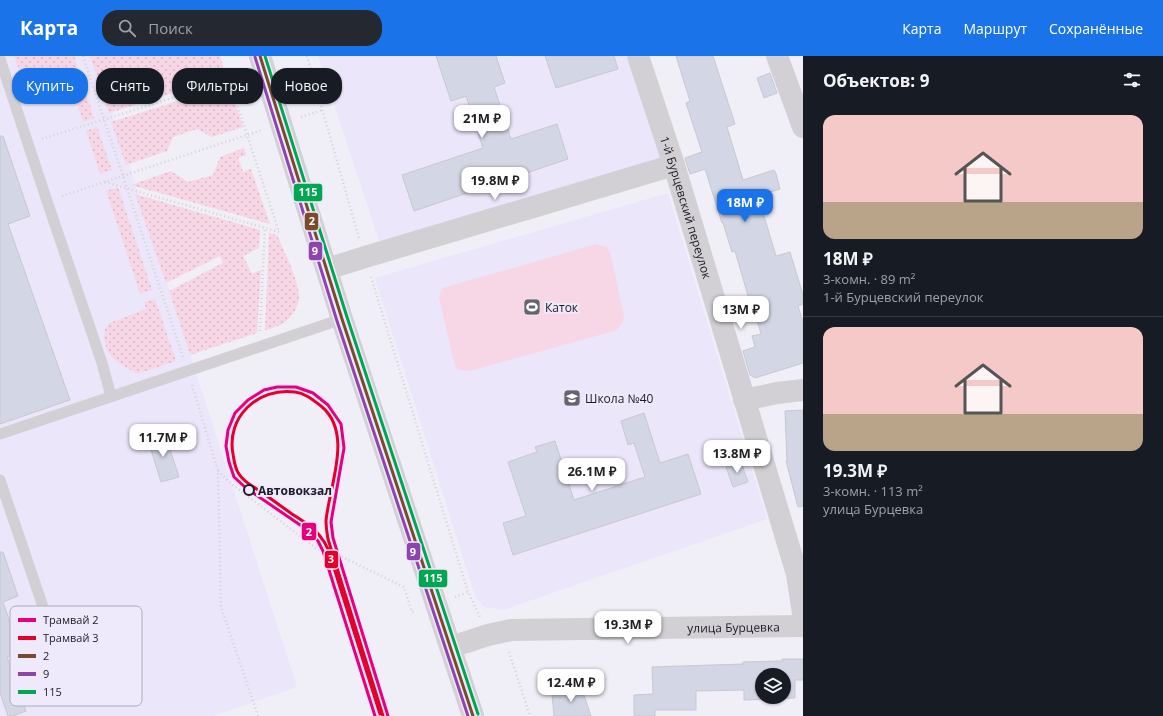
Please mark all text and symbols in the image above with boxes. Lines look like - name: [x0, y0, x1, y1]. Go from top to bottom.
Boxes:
- search box: [102, 10, 382, 46]
- text: Карта: [20, 15, 78, 41]
- icon: search: [116, 17, 138, 39]
- text: Поиск: [148, 18, 193, 38]
- text: Карта: [902, 19, 941, 38]
- text: Маршрут: [963, 19, 1027, 38]
- text: Сохранённые: [1049, 19, 1143, 38]
- chip: Купить: [12, 68, 88, 104]
- chip: Снять: [96, 68, 164, 104]
- chip: Фильтры: [172, 68, 263, 104]
- chip: Новое: [271, 68, 342, 104]
- text: Объектов: 9: [823, 69, 929, 92]
- icon: filters: [1121, 69, 1143, 91]
- pin: 21M ₽: [454, 105, 510, 139]
- text: 21M ₽: [463, 109, 501, 127]
- street label: 1-й Бурцевский переулок: [657, 134, 716, 282]
- icon: home: [947, 141, 1019, 213]
- pin: 19.8M ₽: [458, 167, 532, 201]
- text: 19.8M ₽: [470, 171, 520, 189]
- line badge: 115: [293, 183, 323, 202]
- text: 115: [299, 184, 317, 199]
- pin: 18M ₽: [717, 189, 773, 223]
- text: 18M ₽: [726, 193, 764, 211]
- line badge: 2: [304, 212, 319, 231]
- text: 2: [309, 213, 315, 228]
- line badge: 9: [308, 241, 323, 261]
- text: 9: [312, 243, 318, 258]
- text: 18M ₽: [823, 247, 873, 270]
- text: 3-комн. · 89 m²: [823, 270, 915, 288]
- text: 1-й Бурцевский переулок: [823, 288, 984, 306]
- pin: 13M ₽: [713, 296, 769, 330]
- sports icon: Каток: [522, 297, 542, 317]
- place label: Каток: [545, 299, 579, 316]
- text: 13M ₽: [722, 300, 760, 318]
- icon: home: [947, 353, 1019, 425]
- school or university icon: Школа №40: [562, 388, 582, 408]
- place label: Школа №40: [585, 390, 654, 407]
- pin: 11.7M ₽: [126, 424, 200, 458]
- text: 11.7M ₽: [138, 428, 188, 446]
- pin: 13.8M ₽: [700, 440, 774, 474]
- text: 13.8M ₽: [712, 444, 762, 462]
- pin: 26.1M ₽: [555, 458, 629, 492]
- text: 19.3M ₽: [823, 459, 887, 482]
- text: 26.1M ₽: [567, 462, 617, 480]
- place label: Автовокзал: [258, 482, 332, 499]
- text: 3-комн. · 113 m²: [823, 482, 923, 500]
- marker: Автовокзал: [243, 484, 255, 496]
- text: улица Бурцевка: [823, 500, 923, 518]
- line badge: 2: [301, 522, 317, 541]
- text: 2: [306, 524, 312, 539]
- line badge: 9: [406, 542, 421, 561]
- text: 9: [410, 544, 416, 559]
- line badge: 3: [324, 550, 339, 569]
- text: 3: [328, 551, 334, 566]
- line badge: 115: [418, 569, 448, 588]
- text: 115: [424, 570, 442, 585]
- legend: [10, 606, 142, 706]
- pin: 19.3M ₽: [591, 611, 665, 645]
- text: Трамвай 2: [43, 612, 99, 627]
- text: 19.3M ₽: [603, 615, 653, 633]
- street label: улица Бурцевка: [687, 618, 780, 636]
- text: Трамвай 3: [43, 630, 99, 645]
- text: 2: [43, 648, 49, 663]
- text: 9: [43, 666, 49, 681]
- map controls: [755, 668, 791, 704]
- button: layers: [755, 668, 791, 704]
- pin: 12.4M ₽: [534, 669, 608, 703]
- text: 12.4M ₽: [546, 673, 596, 691]
- text: 115: [43, 684, 62, 699]

